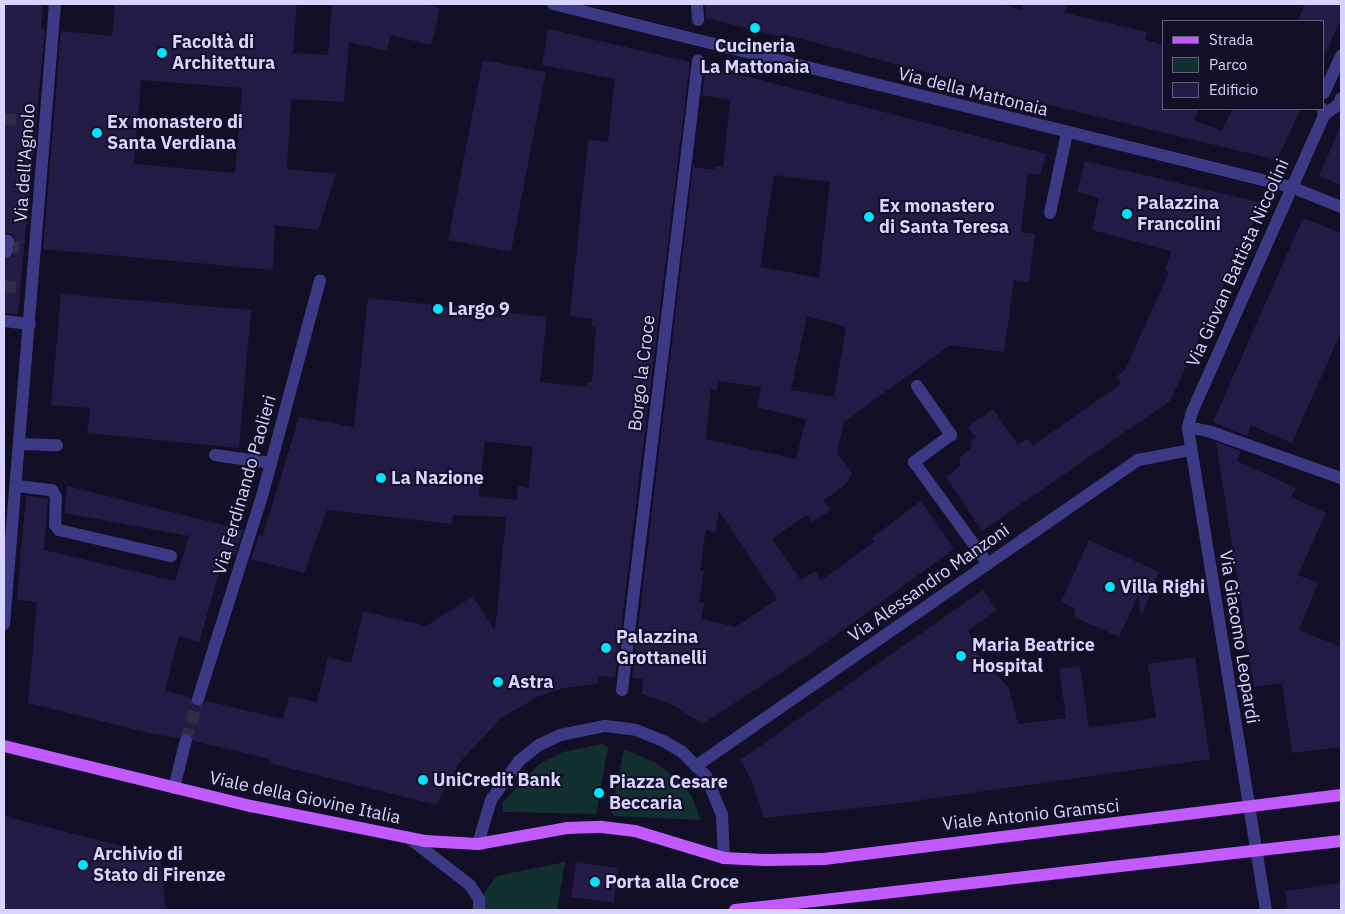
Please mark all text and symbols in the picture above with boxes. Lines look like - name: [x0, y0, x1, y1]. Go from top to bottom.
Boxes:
- legend: [1162, 20, 1325, 110]
- marker: Cucineria La Mattonaia: [749, 22, 761, 34]
- text: Strada: [1209, 30, 1253, 49]
- place label: Facoltà di Architettura: [172, 32, 275, 74]
- place label: Cucineria La Mattonaia: [700, 36, 810, 78]
- marker: Facoltà di Architettura: [156, 47, 168, 59]
- text: Parco: [1209, 55, 1247, 74]
- street label: Via della Mattonaia: [896, 63, 1050, 121]
- text: Edificio: [1209, 80, 1258, 99]
- street label: Via dell'Agnolo: [10, 103, 40, 223]
- place label: Ex monastero di Santa Verdiana: [107, 112, 243, 154]
- marker: Ex monastero di Santa Verdiana: [91, 127, 103, 139]
- street label: Via Giovan Battista Niccolini: [1182, 156, 1294, 370]
- place label: Palazzina Francolini: [1137, 193, 1221, 235]
- place label: Ex monastero di Santa Teresa: [879, 196, 1009, 238]
- marker: Palazzina Francolini: [1121, 208, 1133, 220]
- marker: Ex monastero di Santa Teresa: [863, 211, 875, 223]
- place label: Largo 9: [448, 298, 510, 320]
- marker: Largo 9: [432, 303, 444, 315]
- street label: Borgo la Croce: [624, 314, 660, 432]
- street label: Via Ferdinando Paolieri: [209, 393, 281, 577]
- place label: La Nazione: [391, 467, 484, 489]
- marker: La Nazione: [375, 472, 387, 484]
- street label: Via Alessandro Manzoni: [844, 519, 1014, 647]
- street label: Via Giacomo Leopardi: [1215, 549, 1263, 725]
- place label: Villa Righi: [1120, 576, 1205, 598]
- marker: Villa Righi: [1104, 581, 1116, 593]
- place label: Palazzina Grottanelli: [616, 627, 707, 670]
- place label: Maria Beatrice Hospital: [972, 635, 1095, 678]
- marker: Palazzina Grottanelli: [600, 642, 612, 654]
- marker: Maria Beatrice Hospital: [954, 649, 968, 663]
- place label: Astra: [508, 671, 553, 693]
- marker: Astra: [492, 676, 504, 688]
- street label: Viale della Giovine Italia: [207, 767, 403, 829]
- place label: UniCredit Bank: [433, 769, 561, 791]
- place label: Piazza Cesare Beccaria: [609, 772, 728, 814]
- marker: UniCredit Bank: [417, 774, 429, 786]
- marker: Piazza Cesare Beccaria: [593, 787, 605, 799]
- street label: Viale Antonio Gramsci: [941, 795, 1121, 835]
- place label: Archivio di Stato di Firenze: [93, 844, 226, 886]
- marker: Archivio di Stato di Firenze: [77, 859, 89, 871]
- place label: Porta alla Croce: [605, 871, 739, 893]
- marker: Porta alla Croce: [589, 876, 601, 888]

